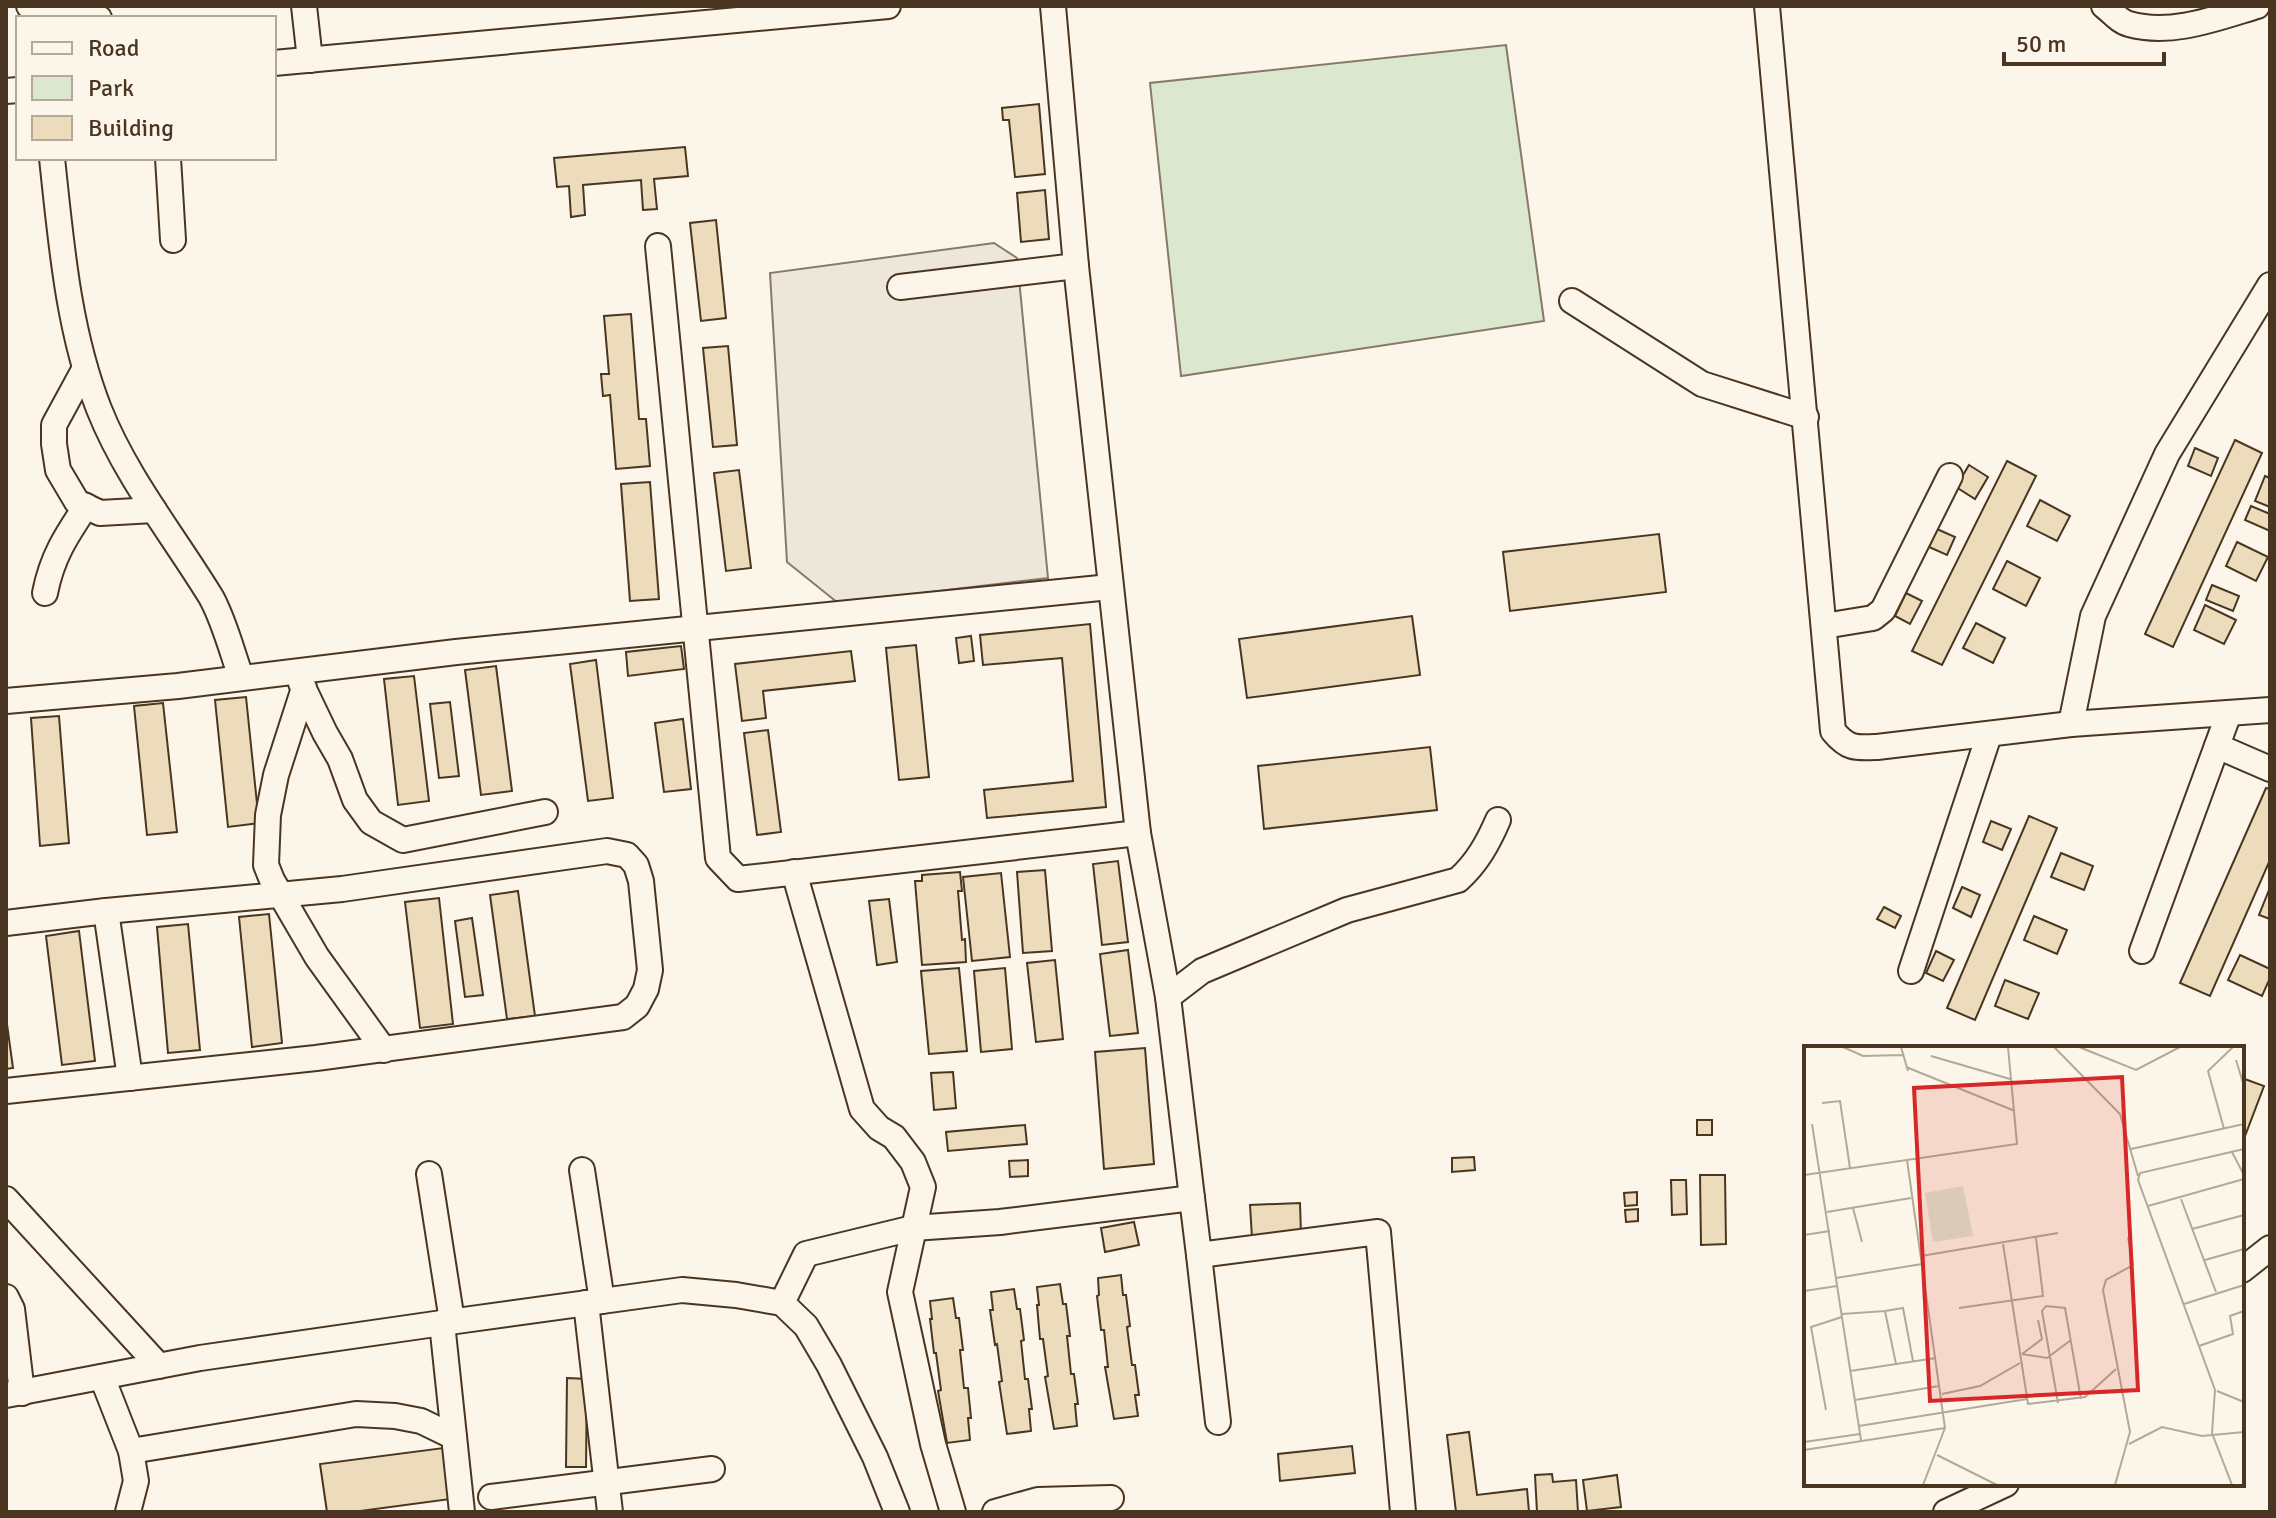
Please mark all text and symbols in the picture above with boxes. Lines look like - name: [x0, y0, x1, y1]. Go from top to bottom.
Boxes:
- legend: [16, 16, 276, 160]
- scale bar: [2004, 16, 2164, 66]
- text: 50 m: [2016, 29, 2066, 59]
- text: Road: [88, 33, 139, 63]
- text: Park: [88, 73, 134, 103]
- text: Building: [88, 113, 174, 143]
- inset map: [1804, 1046, 2244, 1486]

